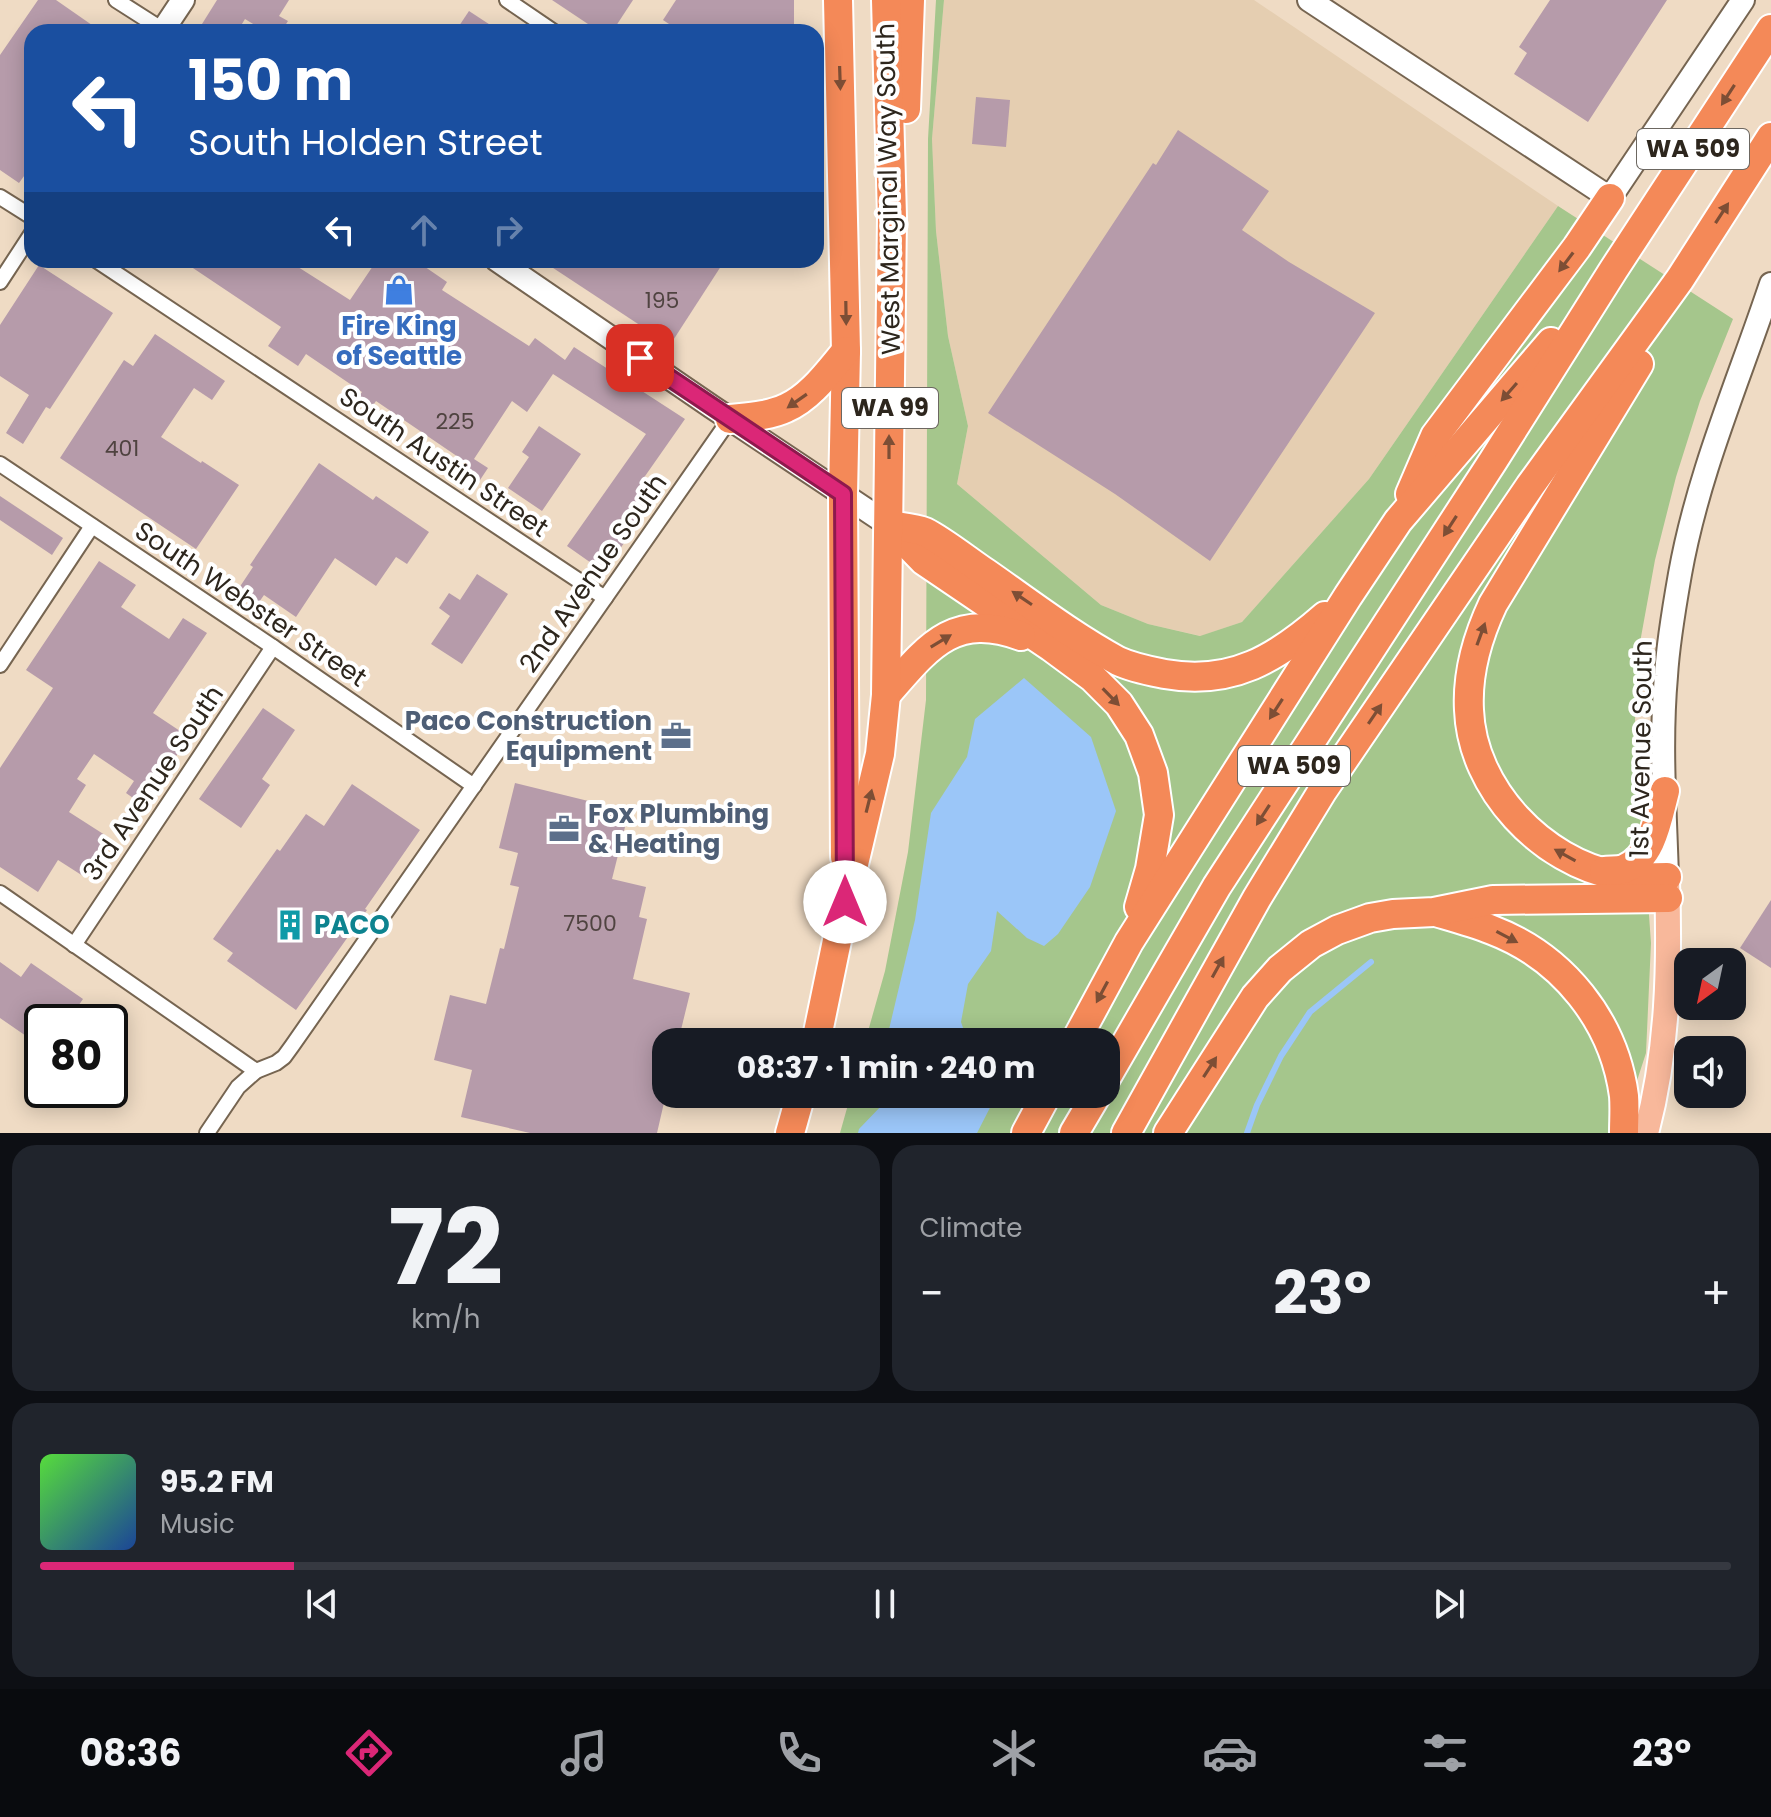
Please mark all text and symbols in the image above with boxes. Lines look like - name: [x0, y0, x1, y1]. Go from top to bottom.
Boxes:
- street label: West Marginal Way South: [867, 23, 909, 355]
- text: 150 m: [188, 41, 353, 120]
- icon: left: [56, 56, 160, 160]
- one-way arrow: [834, 66, 847, 91]
- one-way arrow: [1721, 84, 1736, 105]
- text: South Holden Street: [188, 117, 543, 168]
- road number: WA 509: [1637, 129, 1749, 169]
- one-way arrow: [1715, 202, 1729, 224]
- icon: left: [318, 208, 362, 252]
- icon: ahead: [402, 208, 446, 252]
- icon: right: [486, 208, 530, 252]
- one-way arrow: [1558, 252, 1574, 272]
- shop icon: Fire King of Seattle: [382, 273, 416, 307]
- house number: 195: [645, 285, 679, 316]
- one-way arrow: [840, 301, 852, 326]
- place label: Fire King of Seattle: [336, 308, 462, 374]
- pin: [606, 324, 674, 392]
- icon: arrive: [618, 336, 662, 380]
- street label: South Austin Street: [332, 379, 556, 545]
- one-way arrow: [1501, 381, 1518, 401]
- road number: WA 99: [842, 388, 938, 428]
- one-way arrow: [786, 393, 807, 408]
- house number: 225: [435, 406, 475, 437]
- house number: 401: [105, 433, 139, 464]
- one-way arrow: [883, 434, 895, 459]
- street label: 2nd Avenue South: [511, 466, 675, 680]
- street label: South Webster Street: [128, 513, 374, 695]
- one-way arrow: [1444, 515, 1458, 537]
- one-way arrow: [1012, 591, 1033, 606]
- one-way arrow: [1475, 622, 1487, 646]
- one-way arrow: [931, 633, 952, 648]
- street label: 1st Avenue South: [1621, 640, 1661, 858]
- street label: 3rd Avenue South: [74, 678, 232, 888]
- one-way arrow: [1101, 687, 1120, 706]
- one-way arrow: [1270, 698, 1284, 720]
- place label: Paco Construction Equipment: [405, 703, 652, 769]
- one-way arrow: [1367, 703, 1382, 724]
- office icon: Paco Construction Equipment: [659, 719, 693, 753]
- road number: WA 509: [1238, 746, 1350, 786]
- one-way arrow: [864, 788, 876, 813]
- place label: Fox Plumbing & Heating: [588, 796, 769, 862]
- one-way arrow: [1256, 804, 1271, 825]
- office icon: Fox Plumbing & Heating: [547, 812, 581, 846]
- one-way arrow: [1554, 849, 1577, 862]
- position arrow: [803, 860, 887, 944]
- place label: PACO: [314, 907, 390, 943]
- building icon: PACO: [273, 908, 307, 942]
- house number: 7500: [563, 908, 617, 939]
- one-way arrow: [1496, 931, 1519, 944]
- north arrow: [1674, 948, 1746, 1020]
- map controls: [1674, 948, 1746, 1108]
- one-way arrow: [1211, 956, 1225, 978]
- one-way arrow: [1095, 981, 1109, 1003]
- speed limit sign: 80: [24, 1004, 128, 1108]
- button: sound: [1674, 1036, 1746, 1108]
- text: 08:37 · 1 min · 240 m: [737, 1046, 1035, 1089]
- one-way arrow: [1202, 1057, 1217, 1078]
- text: 72: [388, 1175, 503, 1320]
- text: Climate: [920, 1210, 1022, 1246]
- text: 23°: [1273, 1251, 1372, 1335]
- text: −: [920, 1263, 944, 1324]
- text: +: [1701, 1263, 1731, 1324]
- text: km/h: [411, 1301, 480, 1337]
- text: 95.2 FM: [160, 1460, 274, 1503]
- text: Music: [160, 1506, 235, 1542]
- icon: previous: [300, 1582, 344, 1626]
- icon: pause: [863, 1582, 907, 1626]
- icon: next: [1427, 1582, 1471, 1626]
- icon: directions: [341, 1725, 397, 1781]
- icon: music: [556, 1725, 612, 1781]
- icon: phone: [771, 1725, 827, 1781]
- icon: climate: [986, 1725, 1042, 1781]
- icon: car: [1202, 1725, 1258, 1781]
- icon: filters: [1417, 1725, 1473, 1781]
- text: 08:36: [80, 1728, 181, 1779]
- text: 23°: [1632, 1728, 1691, 1779]

